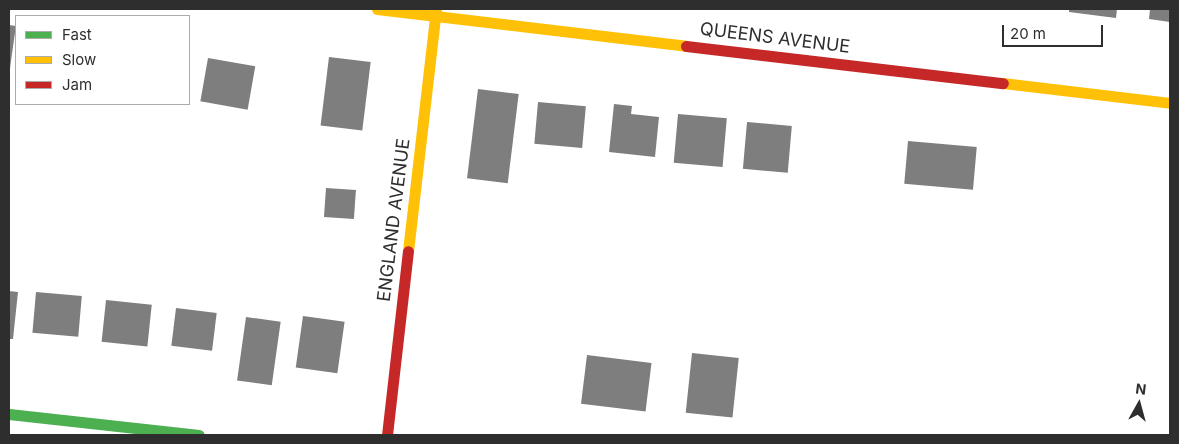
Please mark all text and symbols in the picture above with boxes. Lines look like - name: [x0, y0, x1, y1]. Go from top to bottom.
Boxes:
- legend: [15, 15, 190, 105]
- scale bar: [1004, 15, 1105, 47]
- street label: QUEENS AVENUE: [699, 18, 851, 58]
- text: 20 m: [1010, 24, 1046, 43]
- text: Fast: [62, 25, 92, 44]
- text: Slow: [62, 50, 96, 69]
- text: Jam: [62, 75, 92, 94]
- street label: ENGLAND AVENUE: [373, 137, 415, 303]
- north arrow: [1114, 379, 1164, 429]
- text: N: [1135, 380, 1147, 398]

